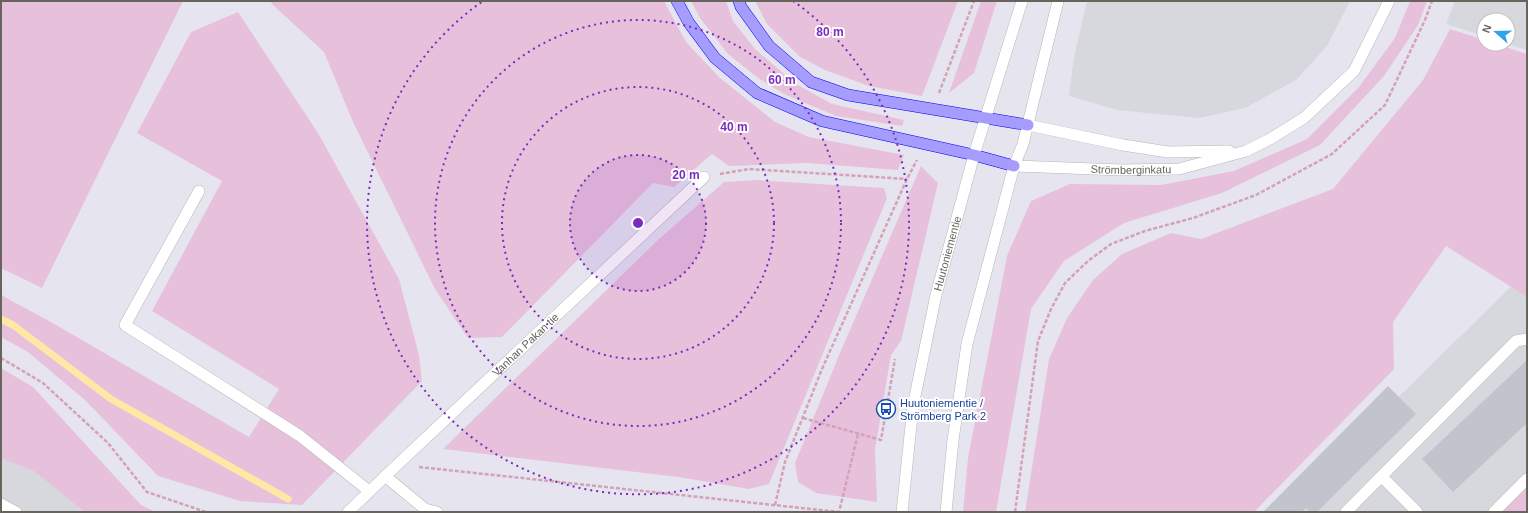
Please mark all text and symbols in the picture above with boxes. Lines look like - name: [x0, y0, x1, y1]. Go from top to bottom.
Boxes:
- north arrow: [1476, 12, 1516, 52]
- text: N: [1480, 23, 1494, 34]
- text: 80 m: [816, 25, 844, 39]
- text: 60 m: [768, 73, 796, 87]
- text: 40 m: [720, 120, 748, 134]
- street label: Strömberginkatu: [1090, 163, 1171, 176]
- text: 20 m: [672, 168, 700, 182]
- street label: Huutoniementie: [931, 215, 963, 292]
- centre of rings: [631, 216, 645, 230]
- street label: Vanhan Pakan tie: [490, 311, 561, 378]
- place label: Huutoniementie / Strömberg Park 2: [900, 397, 986, 422]
- bus stop icon: Huutoniementie / Strömberg Park 2: [875, 398, 897, 420]

